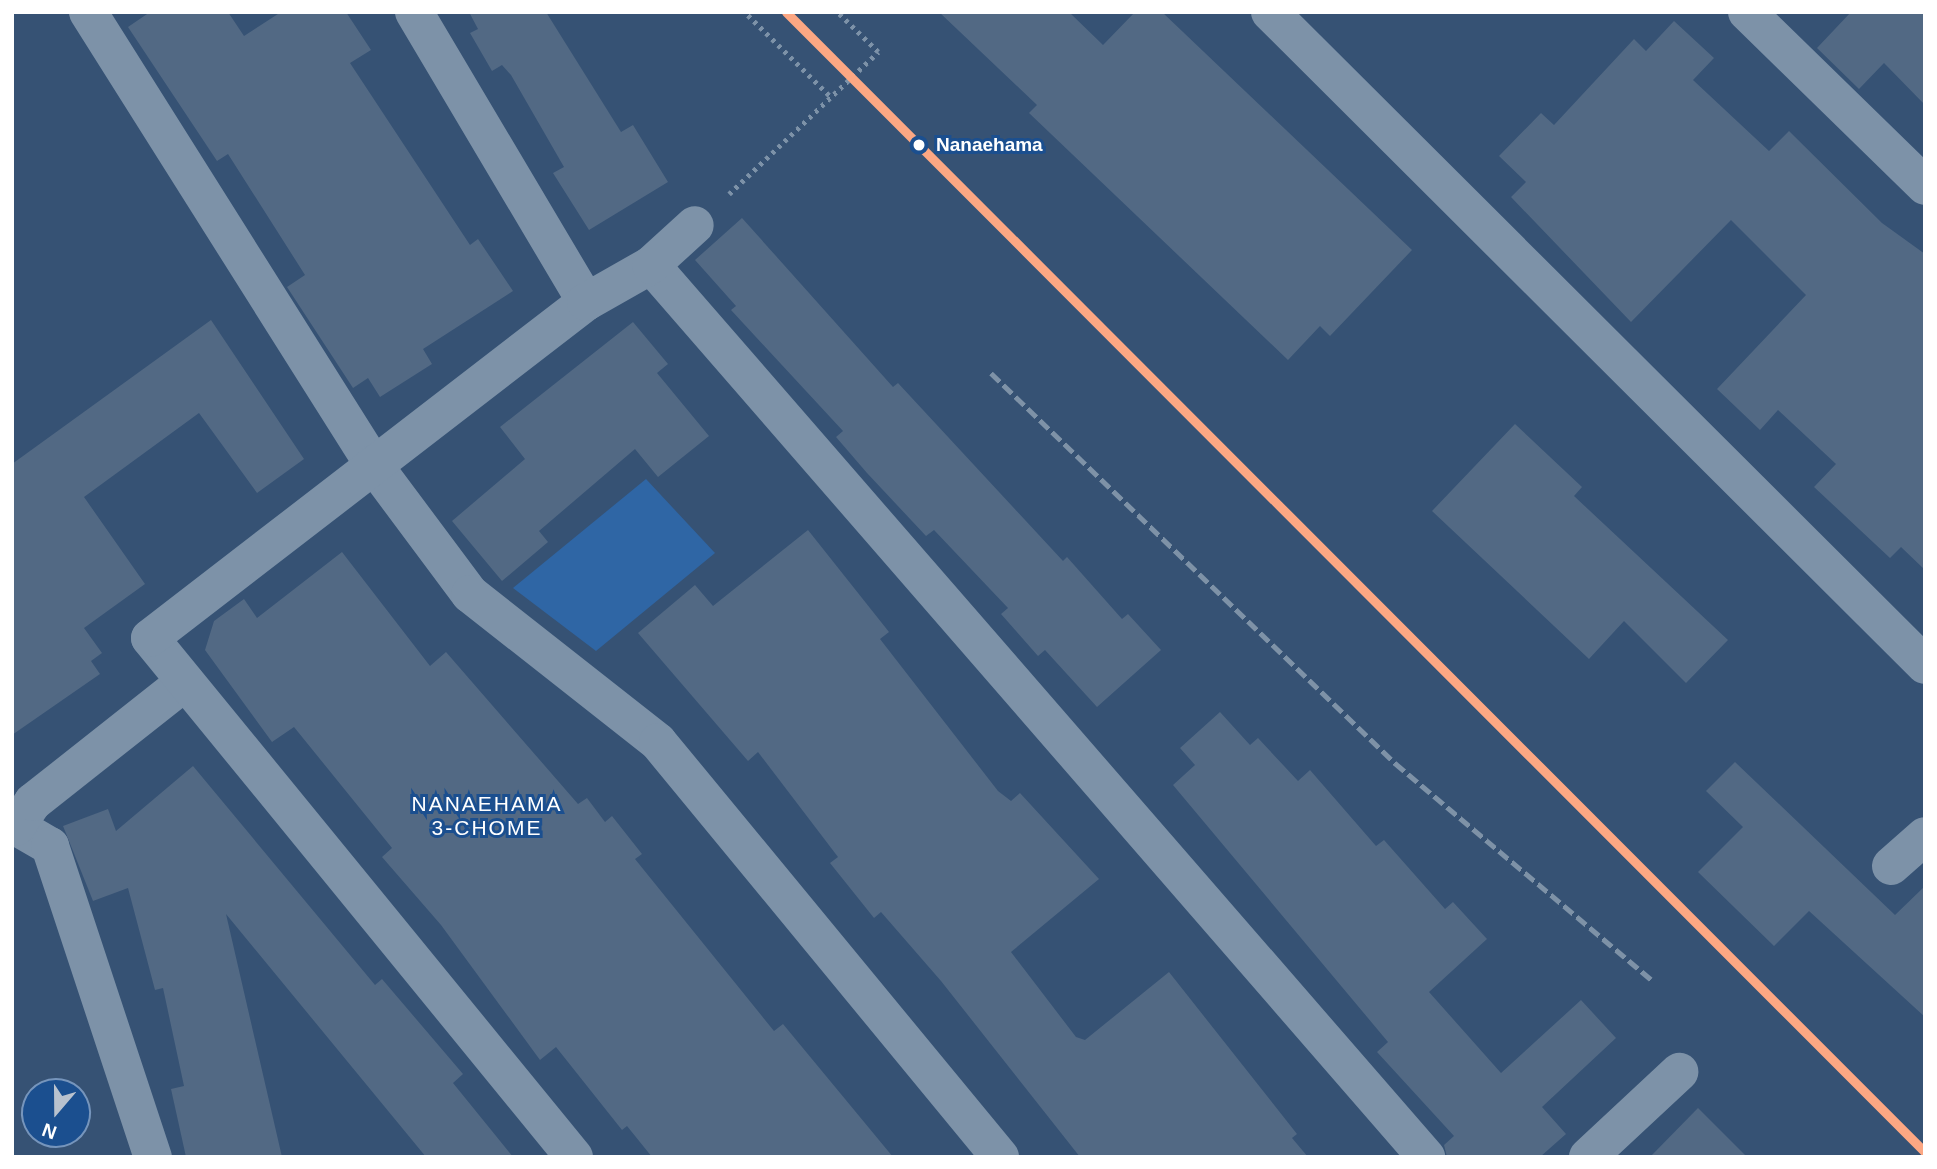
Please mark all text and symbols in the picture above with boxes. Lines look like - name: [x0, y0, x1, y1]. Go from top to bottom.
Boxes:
- marker: Nanaehama: [908, 134, 930, 156]
- place label: Nanaehama: [936, 134, 1043, 156]
- district label: NANAEHAMA 3-CHOME: [413, 791, 561, 841]
- north arrow: [21, 1078, 91, 1148]
- text: N: [39, 1119, 59, 1144]

